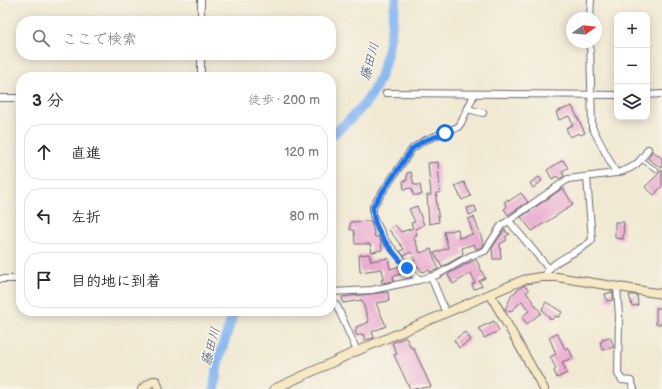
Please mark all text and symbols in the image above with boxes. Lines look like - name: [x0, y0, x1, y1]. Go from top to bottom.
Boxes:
- north arrow: [566, 12, 602, 48]
- map controls: [614, 12, 650, 120]
- button: +: [614, 12, 650, 48]
- search box: [16, 16, 336, 60]
- icon: search: [30, 27, 52, 49]
- text: ここで検索: [62, 30, 137, 49]
- water label: 藤田川: [357, 40, 383, 82]
- button: −: [614, 48, 650, 84]
- button: layers: [614, 84, 650, 120]
- text: 3 分: [32, 91, 64, 111]
- text: 徒歩 · 200 m: [248, 92, 320, 108]
- route start: [436, 124, 454, 142]
- icon: ahead: [33, 141, 55, 163]
- text: 直進: [71, 144, 101, 163]
- text: 120 m: [284, 144, 319, 160]
- icon: left: [33, 205, 55, 227]
- text: 左折: [71, 208, 101, 227]
- text: 80 m: [290, 208, 319, 224]
- route end: [398, 259, 416, 277]
- icon: arrive: [33, 269, 55, 291]
- text: 目的地に到着: [71, 272, 161, 291]
- water label: 藤田川: [198, 325, 224, 367]

